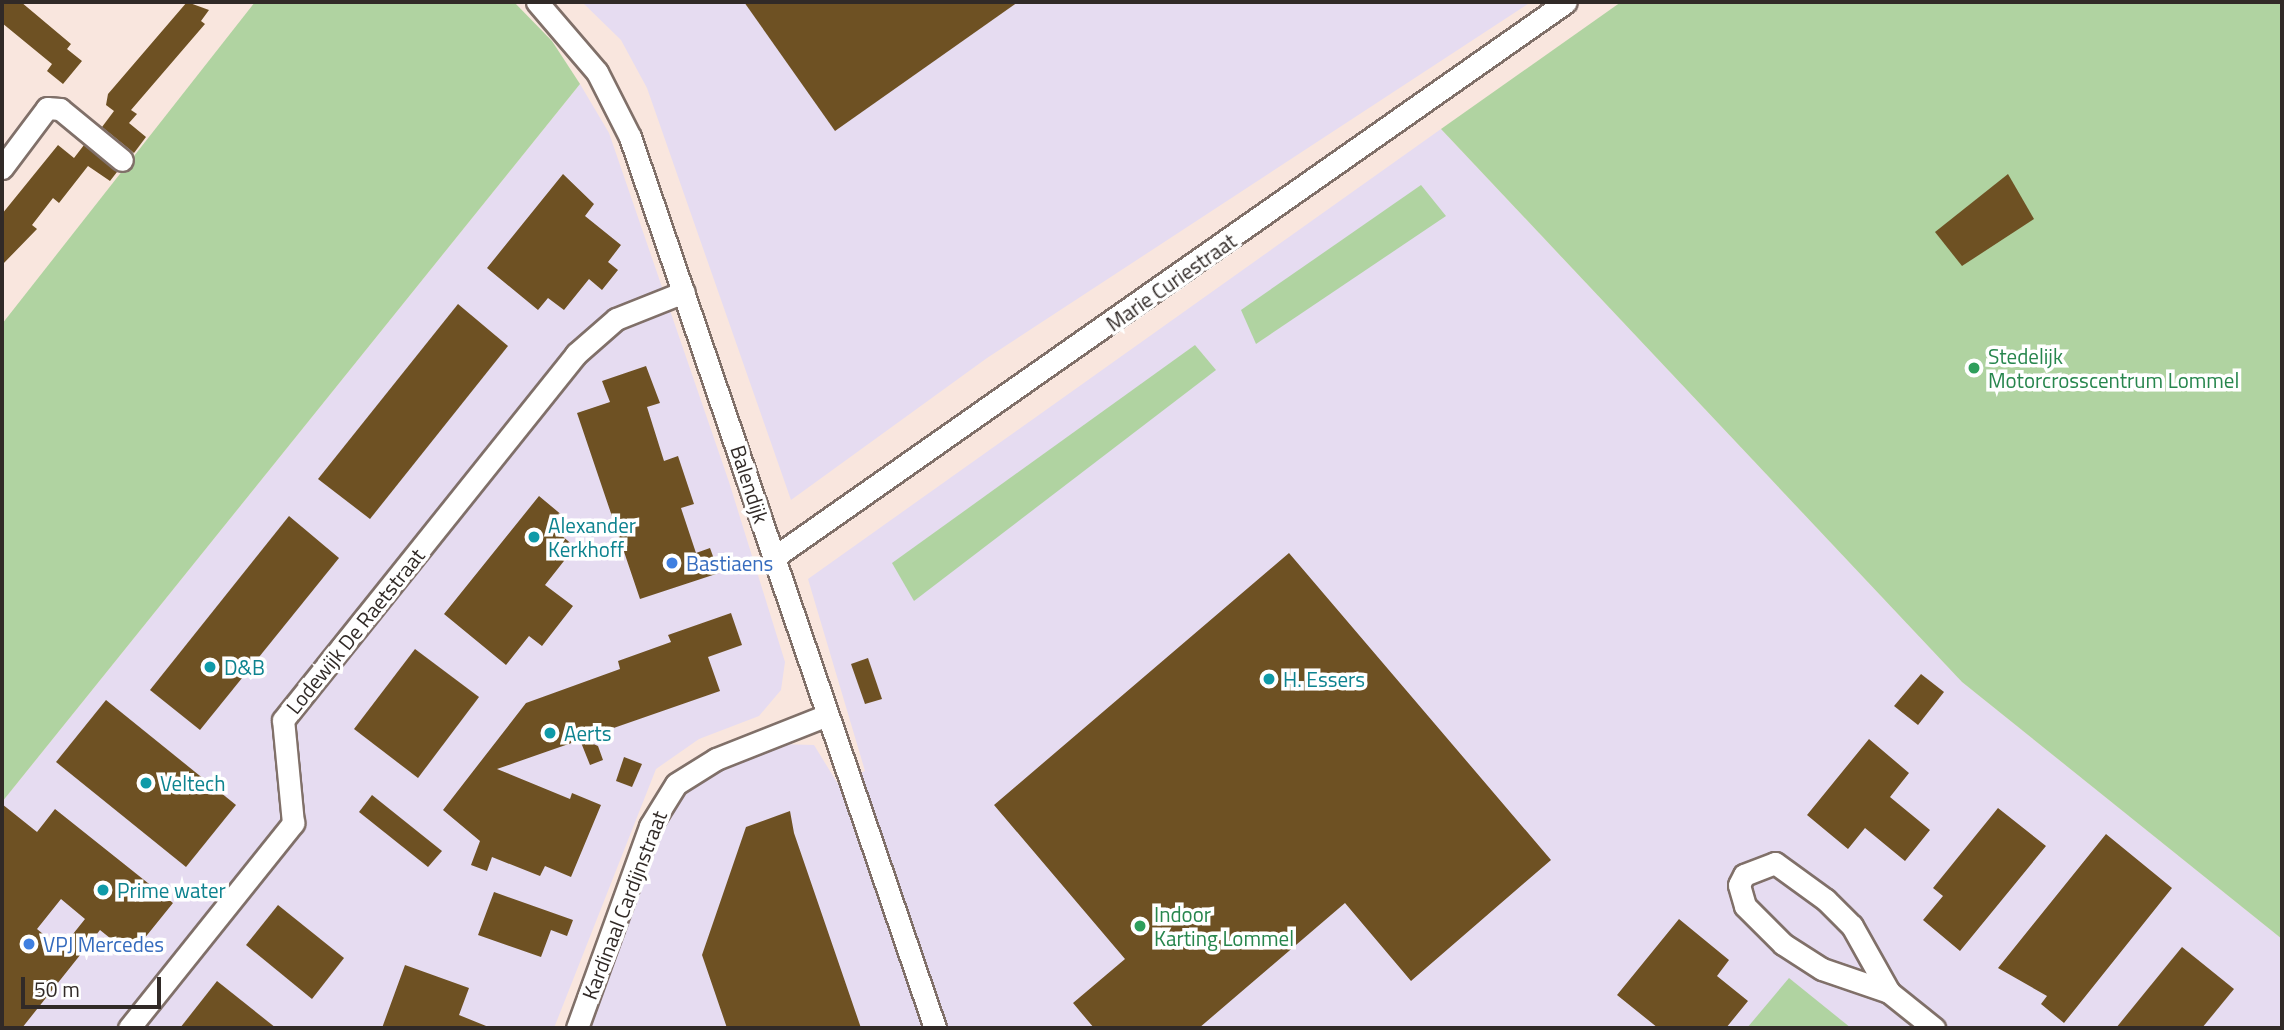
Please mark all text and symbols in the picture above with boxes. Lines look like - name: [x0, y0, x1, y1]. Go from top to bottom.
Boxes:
- street label: Marie Curiestraat: [1101, 228, 1241, 336]
- place label: Stedelijk Motorcrosscentrum Lommel: [1988, 343, 2239, 393]
- marker: Stedelijk Motorcrosscentrum Lommel: [1966, 360, 1982, 376]
- street label: Balendijk: [726, 442, 774, 526]
- place label: Alexander Kerkhoff: [548, 512, 636, 562]
- marker: Alexander Kerkhoff: [526, 529, 542, 545]
- street label: Lodewijk De Raetstraat: [281, 543, 429, 719]
- place label: Bastiaens: [686, 550, 773, 576]
- marker: Bastiaens: [664, 555, 680, 571]
- place label: D&B: [224, 654, 265, 680]
- marker: D&B: [202, 659, 218, 675]
- place label: H. Essers: [1283, 666, 1365, 692]
- marker: H. Essers: [1261, 671, 1277, 687]
- place label: Aerts: [564, 720, 611, 746]
- marker: Aerts: [542, 725, 558, 741]
- place label: Veltech: [160, 770, 225, 796]
- marker: Veltech: [138, 775, 154, 791]
- street label: Kardinaal Cardijnstraat: [576, 807, 672, 1003]
- place label: Prime water: [117, 877, 226, 903]
- marker: Prime water: [95, 882, 111, 898]
- place label: Indoor Karting Lommel: [1154, 901, 1294, 951]
- marker: Indoor Karting Lommel: [1132, 918, 1148, 934]
- place label: VPJ Mercedes: [43, 931, 164, 957]
- marker: VPJ Mercedes: [21, 936, 37, 952]
- scale bar: [24, 964, 164, 1008]
- text: 50 m: [34, 973, 80, 1005]

